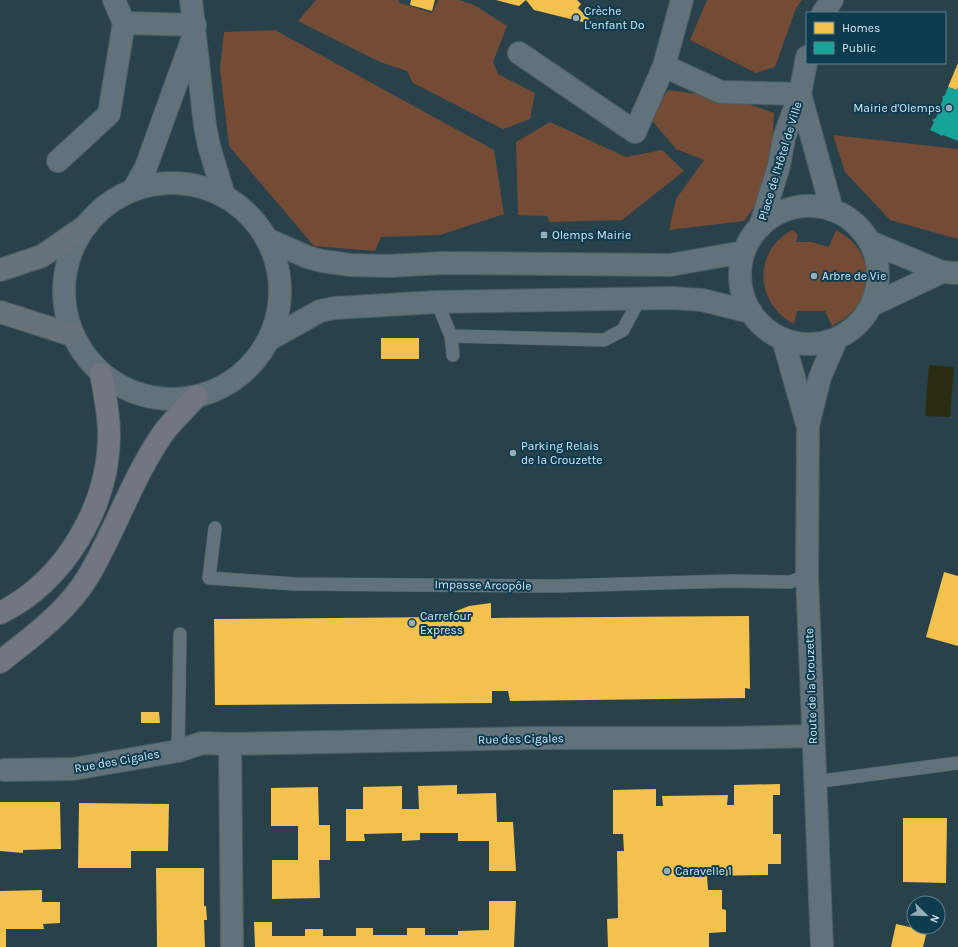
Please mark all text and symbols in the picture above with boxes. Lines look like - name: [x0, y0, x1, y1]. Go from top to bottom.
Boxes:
- place label: Crèche L'enfant Do: [584, 4, 644, 32]
- legend: [806, 12, 946, 64]
- marker: Crèche L'enfant Do: [571, 13, 581, 23]
- text: Homes: [842, 21, 880, 35]
- text: Public: [842, 41, 876, 55]
- street label: Place de l'Hôtel de Ville: [755, 100, 805, 222]
- place label: Mairie d'Olemps: [853, 101, 941, 115]
- marker: Mairie d'Olemps: [944, 103, 954, 113]
- place label: Olemps Mairie: [552, 228, 631, 242]
- marker: Olemps Mairie: [539, 230, 549, 240]
- place label: Arbre de Vie: [822, 269, 886, 283]
- marker: Arbre de Vie: [809, 271, 819, 281]
- place label: Parking Relais de la Crouzette: [521, 439, 603, 467]
- marker: Parking Relais de la Crouzette: [508, 448, 518, 458]
- street label: Impasse Arcopôle: [434, 577, 532, 593]
- place label: Carrefour Express: [420, 609, 472, 637]
- marker: Carrefour Express: [407, 618, 417, 628]
- street label: Route de la Crouzette: [802, 628, 820, 744]
- street label: Rue des Cigales: [478, 731, 564, 747]
- street label: Rue des Cigales: [73, 747, 161, 775]
- place label: Caravelle 1: [675, 864, 732, 878]
- marker: Caravelle 1: [662, 866, 672, 876]
- north arrow: [906, 895, 946, 935]
- text: N: [927, 913, 942, 925]

